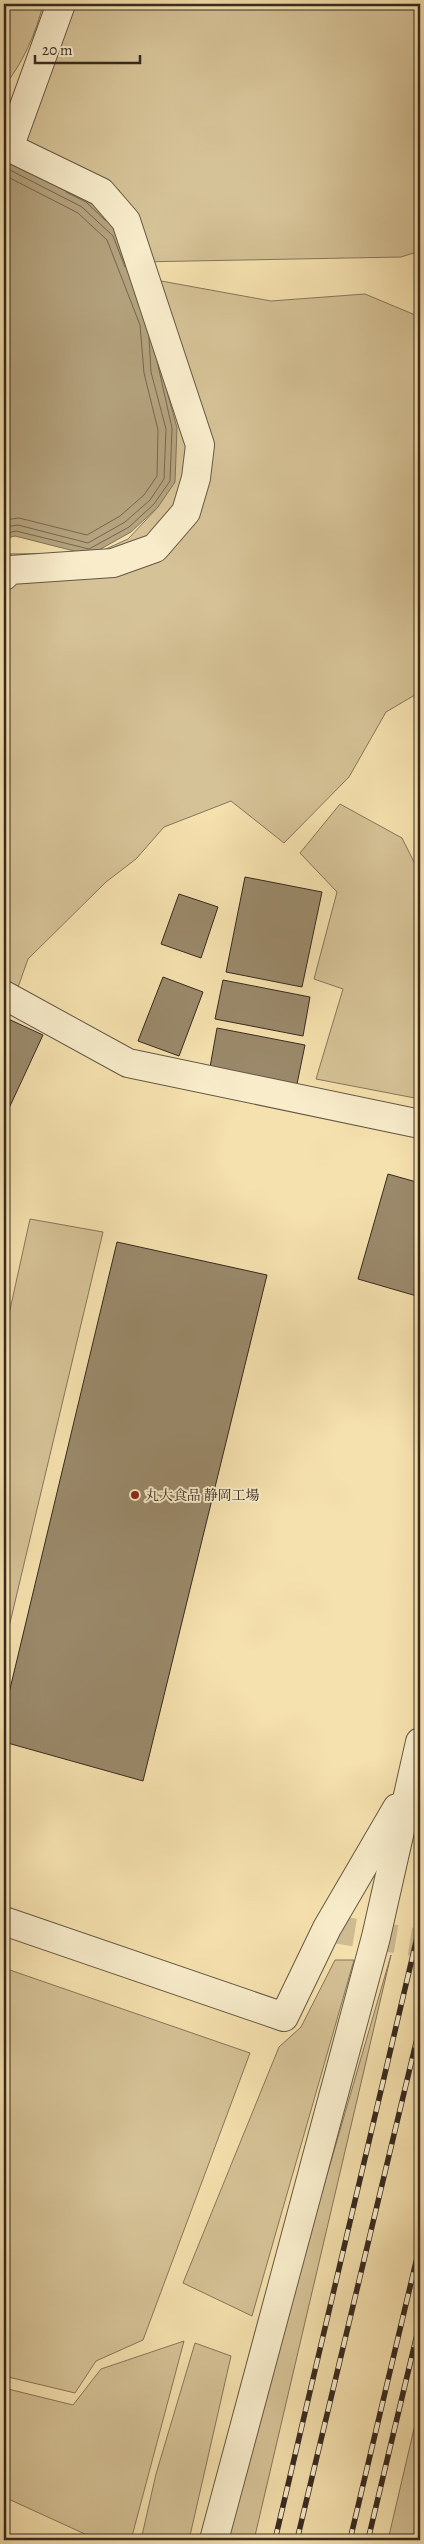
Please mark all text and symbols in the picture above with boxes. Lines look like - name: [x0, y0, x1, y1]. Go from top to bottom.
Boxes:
- scale bar: [35, 32, 140, 64]
- text: 20 m: [42, 40, 73, 60]
- place label: 丸大食品 静岡工場: [145, 1486, 260, 1505]
- marker: 丸大食品 静岡工場: [129, 1489, 141, 1501]

